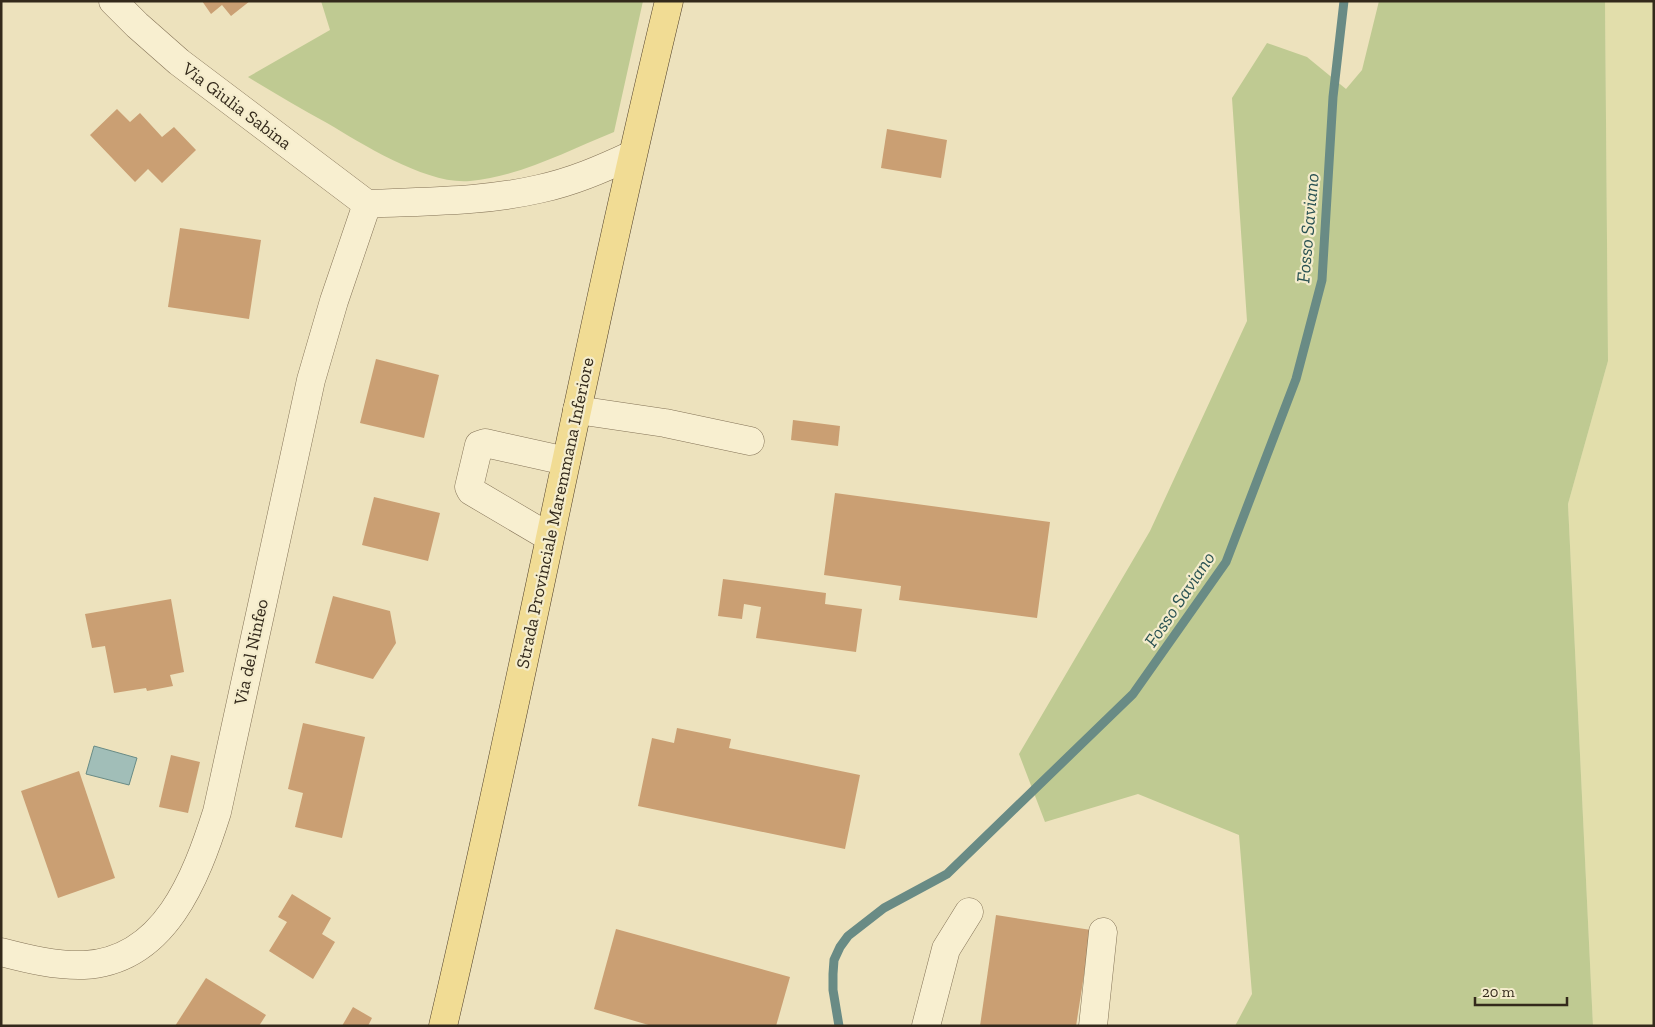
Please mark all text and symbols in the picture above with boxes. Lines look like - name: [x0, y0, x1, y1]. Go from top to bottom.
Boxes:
- street label: Via Giulia Sabina: [177, 57, 296, 154]
- water label: Fosso Saviano: [1291, 172, 1324, 284]
- street label: Strada Provinciale Maremmana Inferiore: [511, 356, 599, 670]
- water label: Fosso Saviano: [1139, 547, 1220, 651]
- street label: Via del Ninfeo: [229, 597, 273, 708]
- scale bar: [1475, 974, 1568, 1006]
- text: 20 m: [1482, 983, 1515, 1001]

